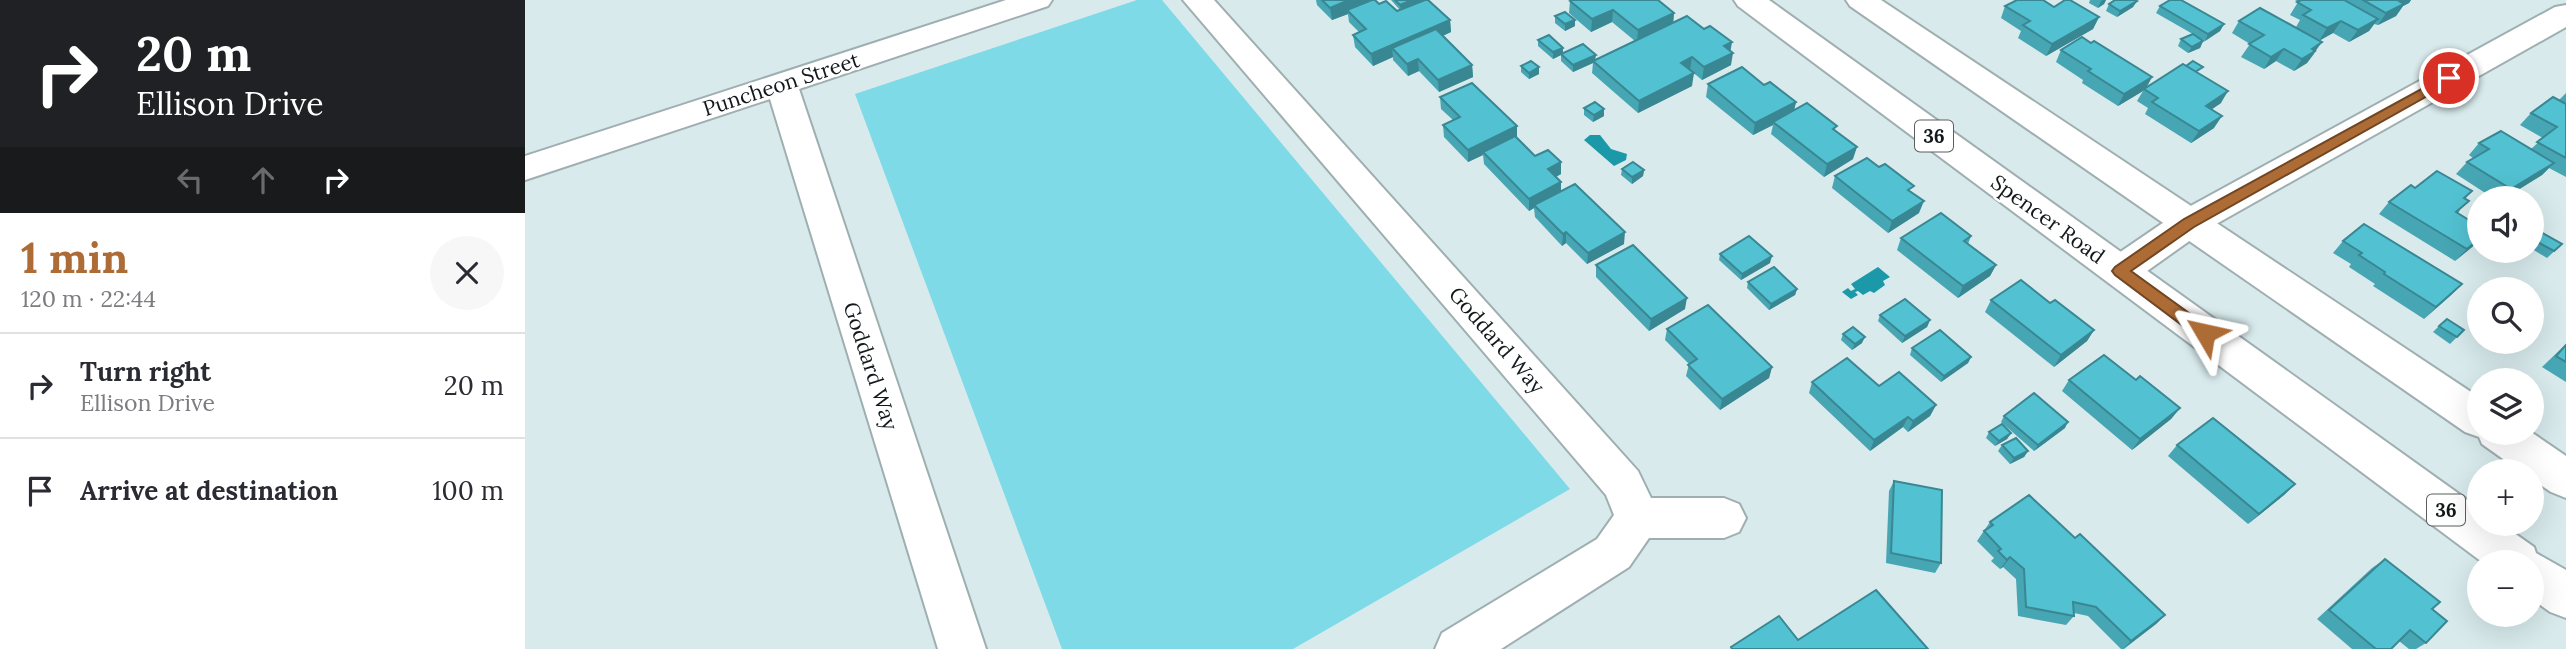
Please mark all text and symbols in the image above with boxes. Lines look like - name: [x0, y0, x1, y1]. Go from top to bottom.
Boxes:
- text: 20 m: [136, 22, 251, 84]
- icon: right: [21, 28, 112, 119]
- street label: Puncheon Street: [699, 46, 864, 122]
- pin: [2419, 48, 2479, 108]
- icon: arrive: [2430, 59, 2468, 97]
- text: Ellison Drive: [136, 83, 324, 124]
- road number: 36: [1915, 120, 1953, 152]
- icon: left: [171, 161, 209, 199]
- icon: ahead: [244, 161, 282, 199]
- icon: right: [317, 161, 355, 199]
- street label: Spencer Road: [1986, 169, 2110, 269]
- map controls: [2467, 186, 2544, 627]
- button: sound: [2467, 186, 2544, 263]
- text: 1 min: [21, 231, 128, 285]
- button: close: [430, 236, 504, 310]
- button: search: [2467, 277, 2544, 354]
- street label: Goddard Way: [1443, 281, 1551, 399]
- text: 120 m · 22:44: [21, 284, 156, 313]
- position arrow: [2168, 296, 2242, 370]
- street label: Goddard Way: [838, 299, 904, 433]
- text: Turn right: [80, 355, 211, 388]
- icon: right: [21, 367, 59, 405]
- button: layers: [2467, 368, 2544, 445]
- text: 20 m: [444, 369, 504, 402]
- text: Ellison Drive: [80, 388, 215, 417]
- button: +: [2467, 459, 2544, 536]
- icon: arrive: [21, 472, 59, 510]
- text: Arrive at destination: [80, 474, 338, 507]
- text: 100 m: [432, 474, 504, 507]
- road number: 36: [2427, 495, 2465, 526]
- button: −: [2467, 550, 2544, 627]

